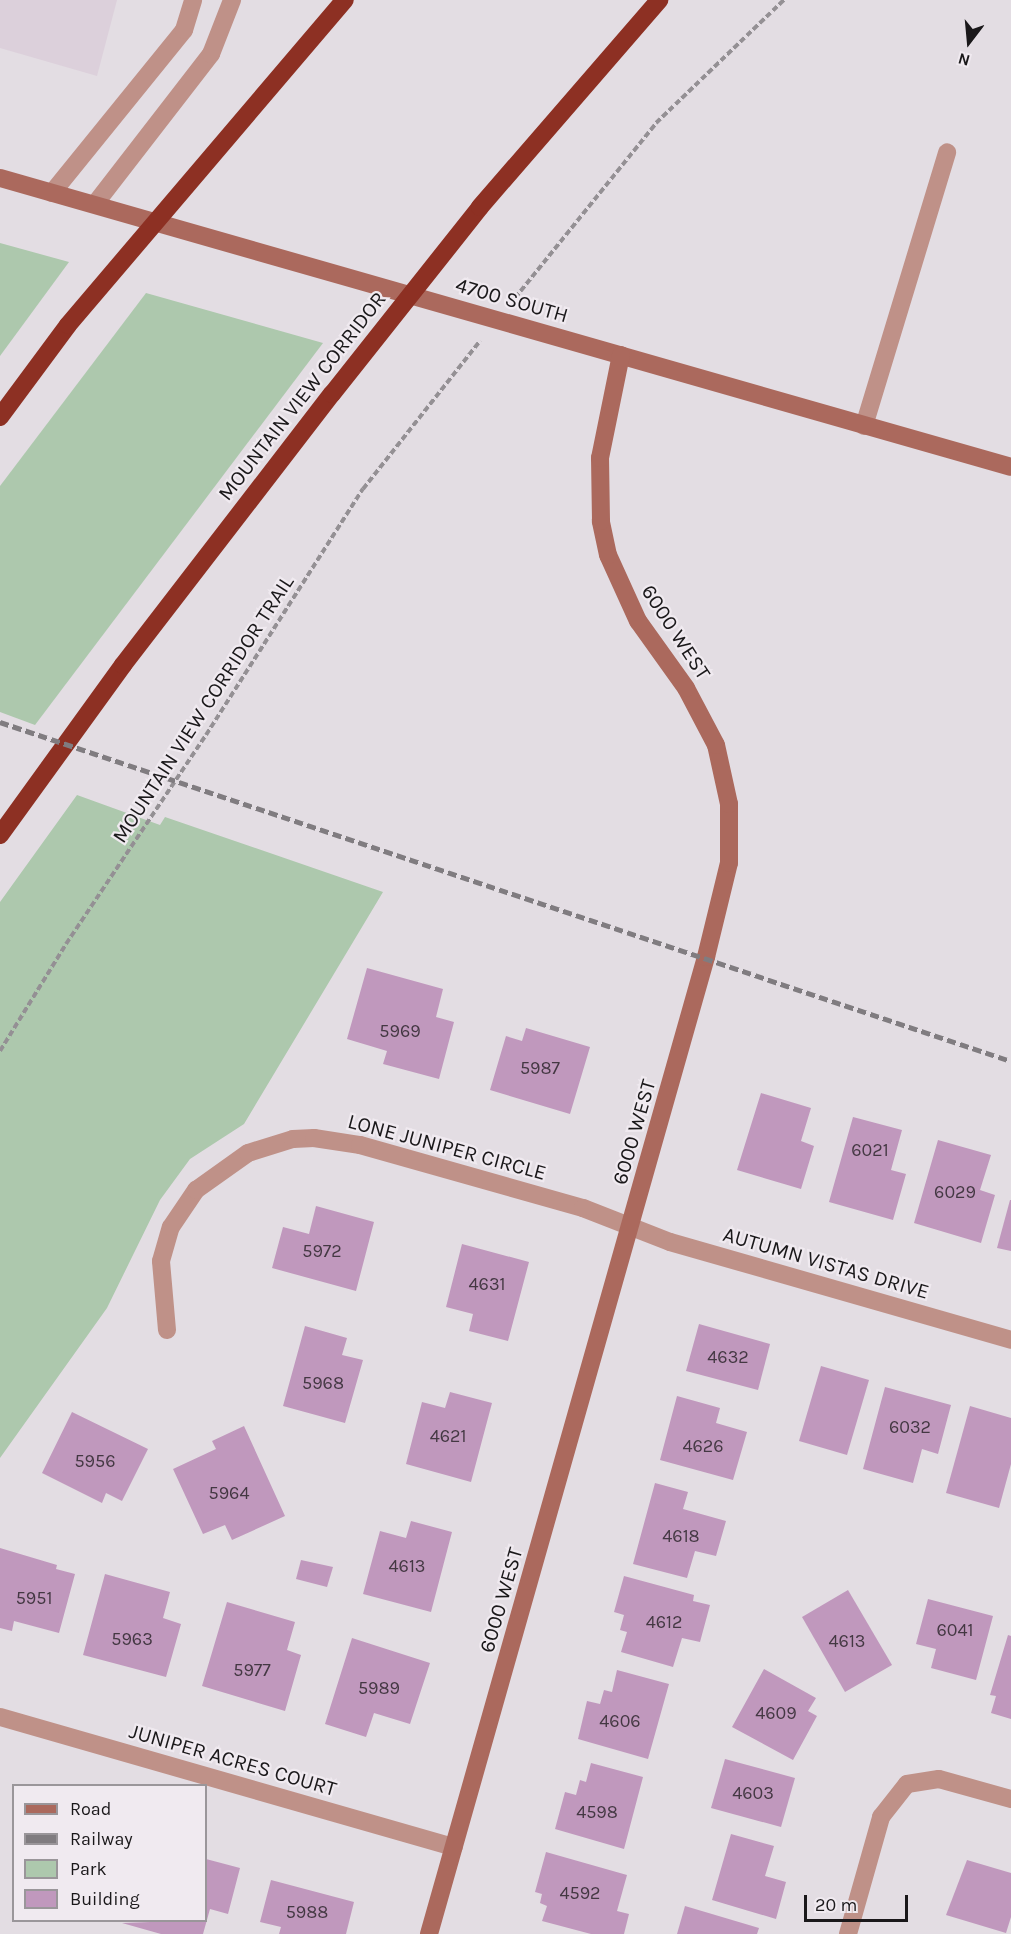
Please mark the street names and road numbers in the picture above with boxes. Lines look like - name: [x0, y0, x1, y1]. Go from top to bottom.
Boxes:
- street label: 4700 SOUTH: [453, 272, 571, 328]
- street label: MOUNTAIN VIEW CORRIDOR: [213, 287, 391, 505]
- street label: MOUNTAIN VIEW CORRIDOR TRAIL: [107, 570, 299, 848]
- street label: 6000 WEST: [636, 580, 716, 684]
- street label: 6000 WEST: [607, 1077, 661, 1187]
- street label: LONE JUNIPER CIRCLE: [345, 1108, 549, 1186]
- street label: AUTUMN VISTAS DRIVE: [720, 1222, 932, 1304]
- street label: 6000 WEST: [474, 1545, 528, 1655]
- street label: JUNIPER ACRES COURT: [126, 1718, 340, 1802]

